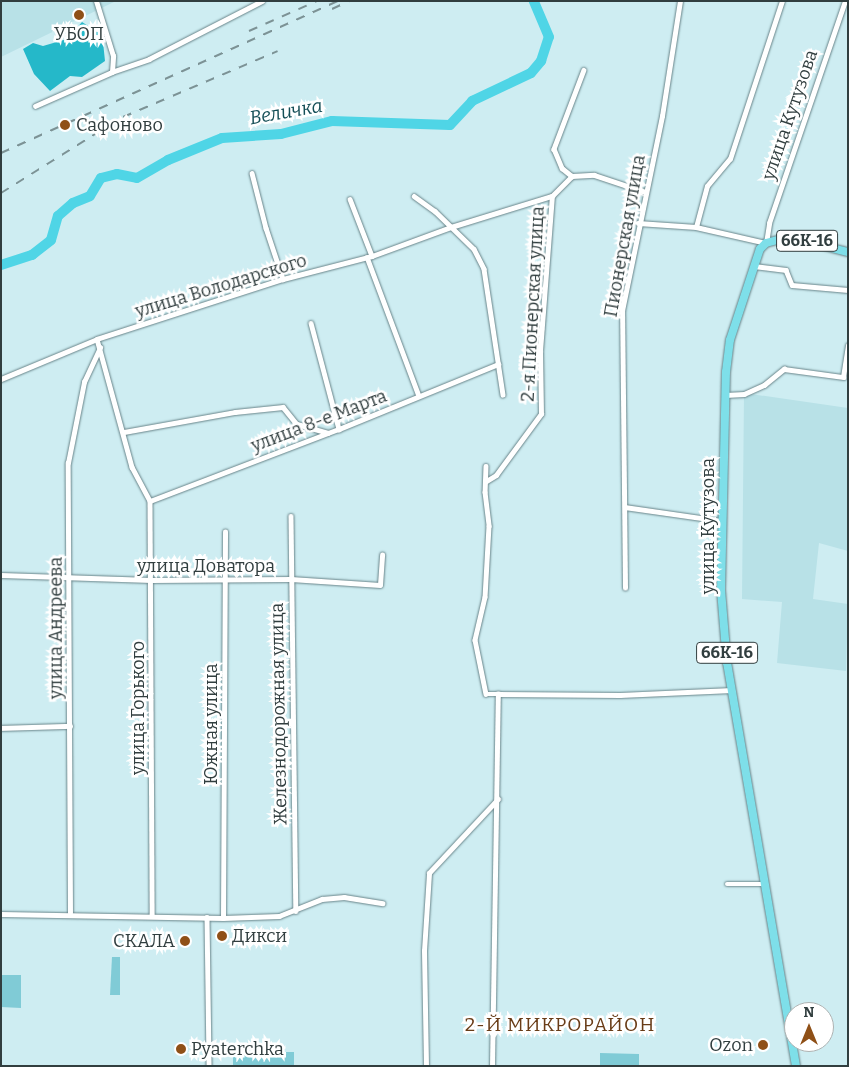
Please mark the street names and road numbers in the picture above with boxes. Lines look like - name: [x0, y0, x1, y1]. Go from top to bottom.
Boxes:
- street label: улица Кутузова: [758, 47, 822, 183]
- street label: Пионерская улица: [600, 153, 650, 319]
- street label: 2-я Пионерская улица: [517, 206, 549, 402]
- road number: 66К-16: [776, 228, 838, 255]
- street label: улица Володарского: [133, 250, 309, 322]
- street label: улица 8-е Марта: [248, 385, 390, 457]
- street label: улица Кутузова: [697, 458, 719, 594]
- street label: улица Доватора: [137, 555, 275, 577]
- street label: улица Андреева: [45, 557, 67, 699]
- street label: Железнодорожная улица: [266, 602, 292, 826]
- road number: 66К-16: [696, 640, 758, 666]
- street label: улица Горького: [127, 641, 149, 775]
- street label: Южная улица: [200, 663, 222, 785]

